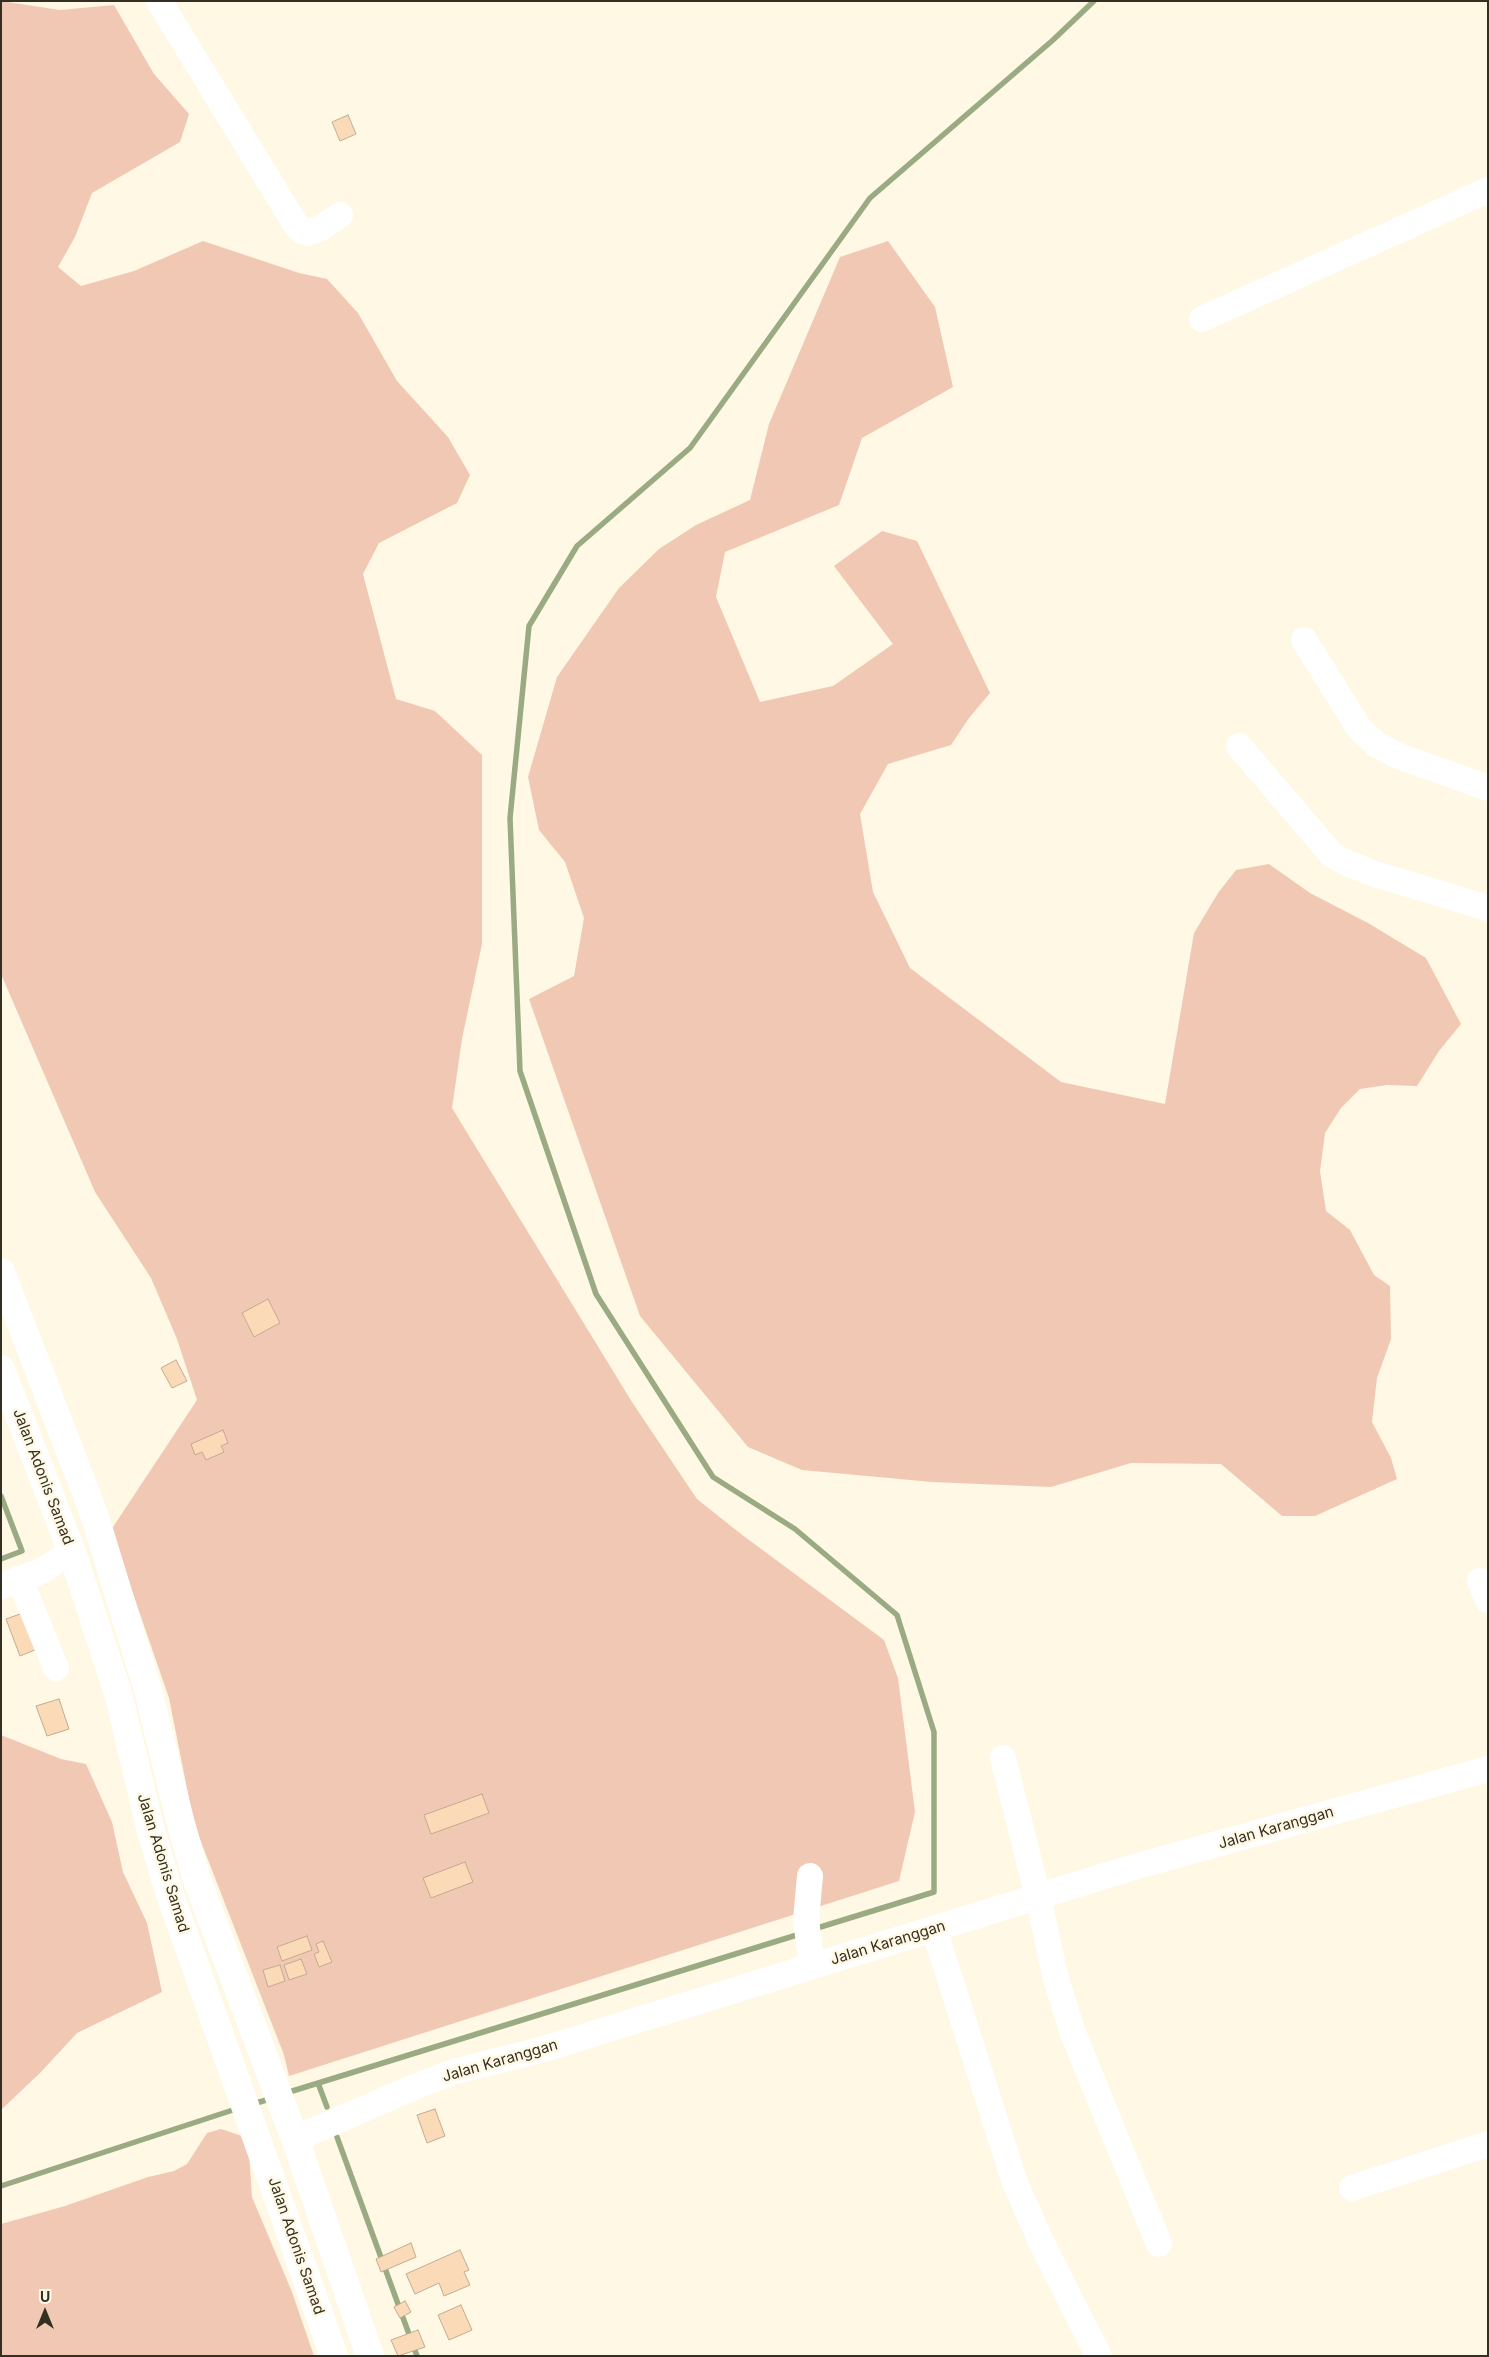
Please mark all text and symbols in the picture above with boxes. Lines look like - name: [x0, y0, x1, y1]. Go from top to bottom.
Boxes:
- street label: Jalan Adonis Samad: [9, 1407, 77, 1547]
- street label: Jalan Adonis Samad: [133, 1791, 193, 1935]
- street label: Jalan Karanggan: [1216, 1803, 1336, 1853]
- street label: Jalan Karanggan: [828, 1917, 948, 1969]
- street label: Jalan Karanggan: [440, 2036, 560, 2086]
- street label: Jalan Adonis Samad: [264, 2175, 328, 2317]
- north arrow: [20, 2287, 70, 2337]
- text: U: [40, 2288, 50, 2305]

